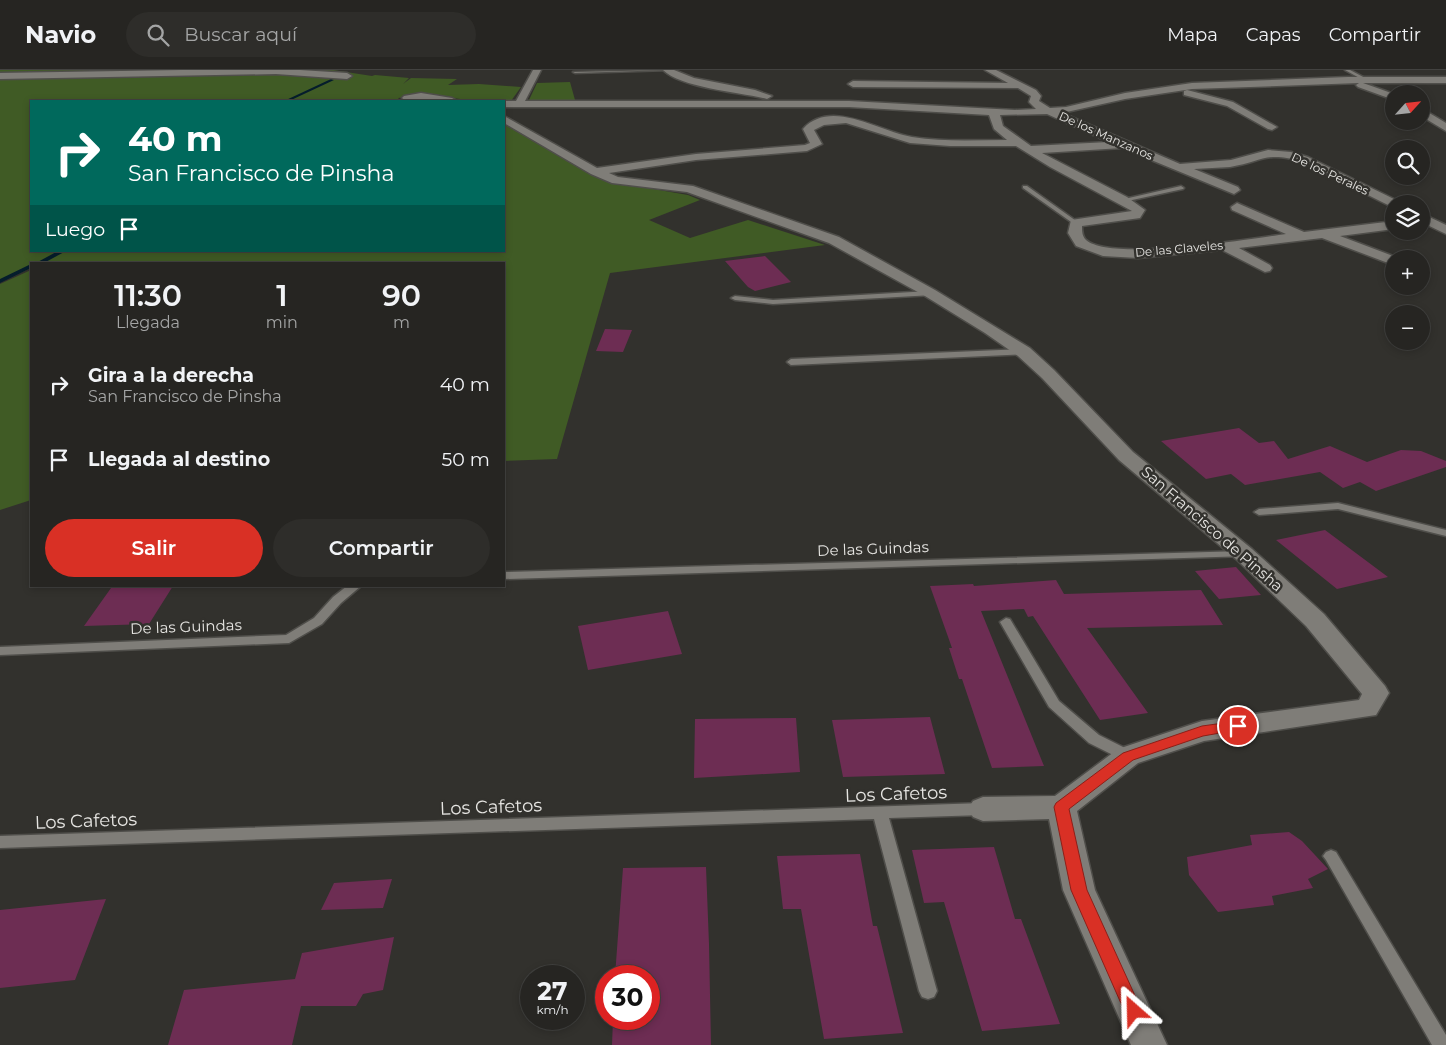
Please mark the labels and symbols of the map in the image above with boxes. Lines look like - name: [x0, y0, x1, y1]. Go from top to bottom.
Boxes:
- north arrow: [1385, 85, 1430, 130]
- street label: De los Manzanos: [1057, 108, 1156, 163]
- street label: De los Perales: [1289, 149, 1371, 198]
- street label: De las Claveles: [1134, 237, 1224, 260]
- street label: San Francisco de Pinsha: [1138, 462, 1287, 595]
- street label: De las Guindas: [817, 537, 929, 560]
- street label: De las Guindas: [130, 615, 242, 638]
- pin: [1217, 705, 1259, 747]
- street label: Los Cafetos: [844, 781, 948, 807]
- street label: Los Cafetos: [439, 794, 543, 820]
- street label: Los Cafetos: [34, 808, 138, 834]
- speed limit sign: 30: [595, 965, 660, 1030]
- position arrow: [1107, 984, 1159, 1036]

